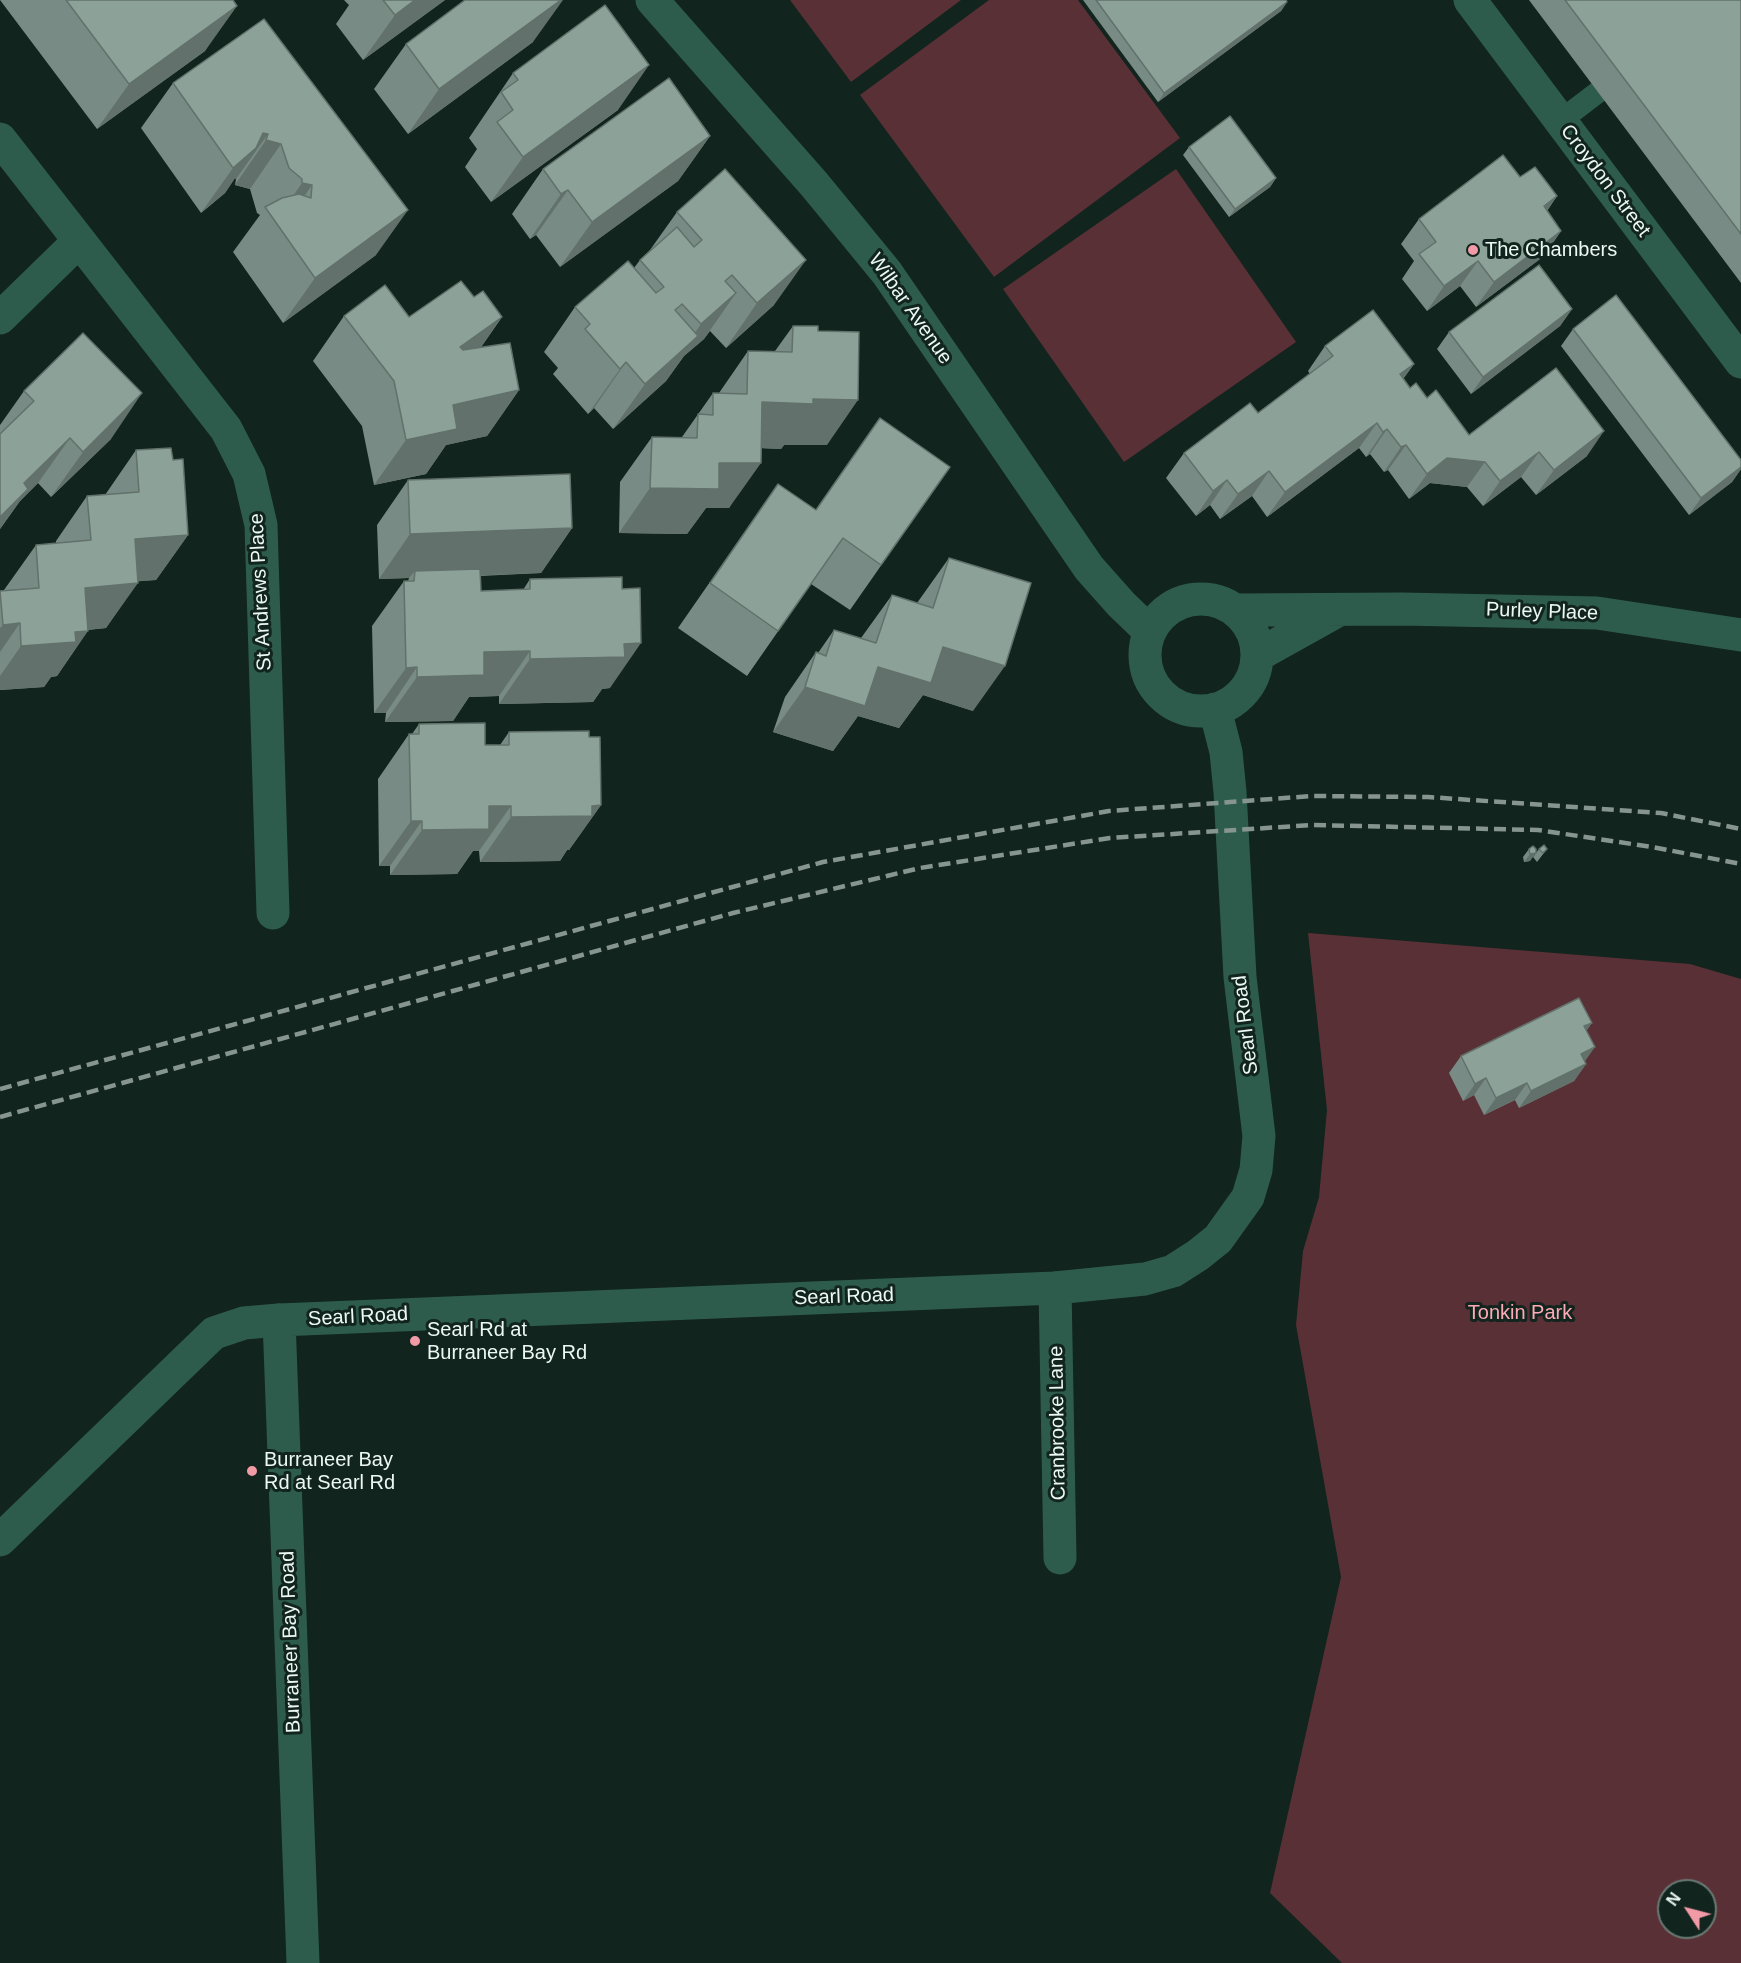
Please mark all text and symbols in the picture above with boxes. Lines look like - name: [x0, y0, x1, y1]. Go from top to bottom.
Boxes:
- street label: Croydon Street: [1555, 120, 1655, 242]
- place label: The Chambers: [1485, 238, 1617, 262]
- marker: The Chambers: [1466, 243, 1480, 257]
- street label: Wilbar Avenue: [863, 249, 957, 369]
- street label: St Andrews Place: [245, 513, 277, 671]
- street label: Purley Place: [1485, 598, 1599, 626]
- street label: Searl Road: [1228, 974, 1264, 1076]
- street label: Searl Road: [794, 1283, 894, 1311]
- park label: Tonkin Park: [1468, 1301, 1572, 1325]
- street label: Searl Road: [307, 1302, 409, 1332]
- place label: Searl Rd at Burraneer Bay Rd: [427, 1318, 587, 1365]
- marker: Searl Rd at Burraneer Bay Rd: [408, 1334, 422, 1348]
- street label: Cranbrooke Lane: [1045, 1346, 1071, 1500]
- place label: Burraneer Bay Rd at Searl Rd: [264, 1448, 395, 1495]
- marker: Burraneer Bay Rd at Searl Rd: [245, 1464, 259, 1478]
- street label: Burraneer Bay Road: [276, 1550, 306, 1734]
- north arrow: [1657, 1879, 1717, 1939]
- text: N: [1663, 1890, 1684, 1909]

